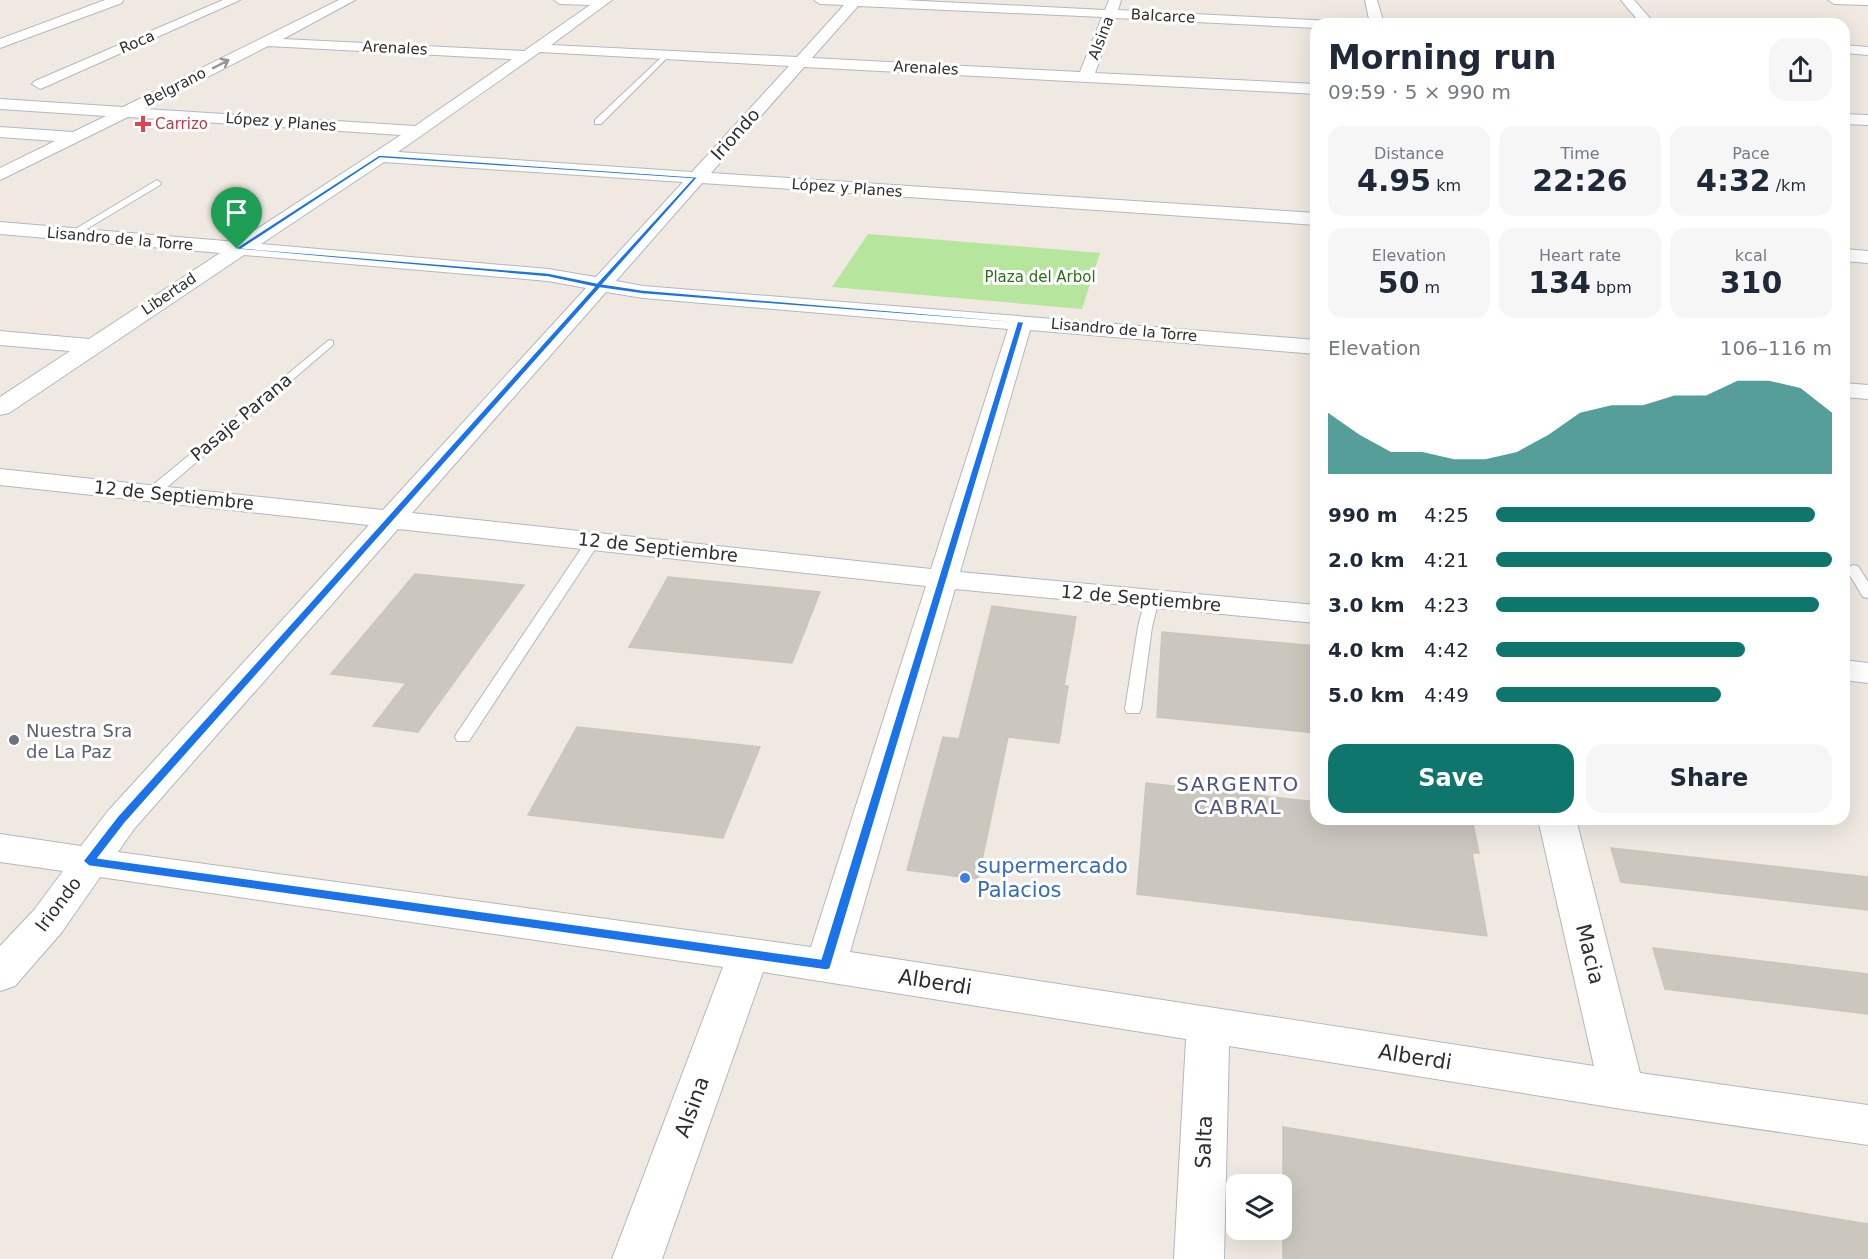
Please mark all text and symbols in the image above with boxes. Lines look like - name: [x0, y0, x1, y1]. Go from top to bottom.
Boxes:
- street label: Balcarce: [1130, 5, 1196, 27]
- street label: Alsina: [1085, 14, 1117, 62]
- street label: Roca: [117, 27, 157, 57]
- street label: Arenales: [362, 37, 428, 59]
- text: Morning run: [1328, 38, 1556, 77]
- button: share: [1769, 38, 1832, 101]
- street label: Arenales: [893, 57, 959, 79]
- one-way arrow: [212, 58, 230, 69]
- street label: Belgrano: [141, 64, 209, 110]
- text: 09:59 · 5 × 990 m: [1328, 80, 1511, 104]
- street label: Iriondo: [706, 104, 764, 164]
- street label: López y Planes: [225, 109, 337, 135]
- place label: Carrizo: [155, 115, 208, 133]
- marker: Carrizo: [136, 117, 150, 131]
- text: Distance: [1374, 144, 1444, 163]
- text: Time: [1560, 144, 1600, 163]
- text: Pace: [1732, 144, 1770, 163]
- text: 4.95: [1357, 163, 1431, 198]
- text: 22:26: [1532, 163, 1628, 198]
- text: 4:32: [1696, 163, 1771, 198]
- street label: López y Planes: [791, 175, 903, 201]
- text: km: [1431, 176, 1461, 195]
- text: /km: [1771, 176, 1806, 195]
- pin: [211, 187, 262, 249]
- icon: arrive: [220, 196, 253, 229]
- street label: Lisandro de la Torre: [46, 224, 194, 254]
- text: Elevation: [1372, 246, 1446, 265]
- text: Heart rate: [1539, 246, 1621, 265]
- text: kcal: [1735, 246, 1767, 265]
- text: 50: [1378, 265, 1420, 300]
- text: 134: [1528, 265, 1591, 300]
- text: 310: [1720, 265, 1782, 300]
- park label: Plaza del Arbol: [984, 268, 1096, 286]
- street label: Libertad: [138, 269, 200, 319]
- text: m: [1420, 278, 1440, 297]
- text: bpm: [1591, 278, 1632, 297]
- street label: Lisandro de la Torre: [1050, 315, 1198, 345]
- text: Elevation: [1328, 336, 1421, 360]
- text: 106–116 m: [1720, 336, 1832, 360]
- street label: Pasaje Parana: [186, 369, 296, 465]
- street label: 12 de Septiembre: [93, 476, 255, 514]
- text: 990 m: [1328, 503, 1398, 527]
- text: 4:25: [1424, 503, 1469, 527]
- street label: 12 de Septiembre: [577, 528, 739, 566]
- text: 2.0 km: [1328, 548, 1405, 572]
- text: 4:21: [1424, 548, 1469, 572]
- street label: 12 de Septiembre: [1060, 581, 1222, 615]
- text: 3.0 km: [1328, 593, 1405, 617]
- text: 4:23: [1424, 593, 1469, 617]
- text: 4.0 km: [1328, 638, 1405, 662]
- text: 4:42: [1424, 638, 1469, 662]
- text: 5.0 km: [1328, 683, 1405, 707]
- text: 4:49: [1424, 683, 1469, 707]
- place label: Nuestra Sra de La Paz: [26, 720, 132, 762]
- marker: Nuestra Sra de La Paz: [7, 733, 21, 747]
- button: Save: [1328, 744, 1574, 813]
- button: Share: [1586, 744, 1832, 813]
- district label: SARGENTO CABRAL: [1176, 772, 1300, 819]
- place label: supermercado Palacios: [977, 854, 1128, 902]
- marker: supermercado Palacios: [958, 871, 972, 885]
- street label: Iriondo: [31, 873, 85, 935]
- street label: Macia: [1571, 921, 1609, 987]
- street label: Alberdi: [897, 964, 973, 1000]
- street label: Alberdi: [1377, 1039, 1453, 1075]
- street label: Alsina: [670, 1073, 714, 1141]
- street label: Salta: [1191, 1115, 1217, 1169]
- map controls: [1226, 1174, 1292, 1240]
- button: layers: [1226, 1174, 1292, 1240]

